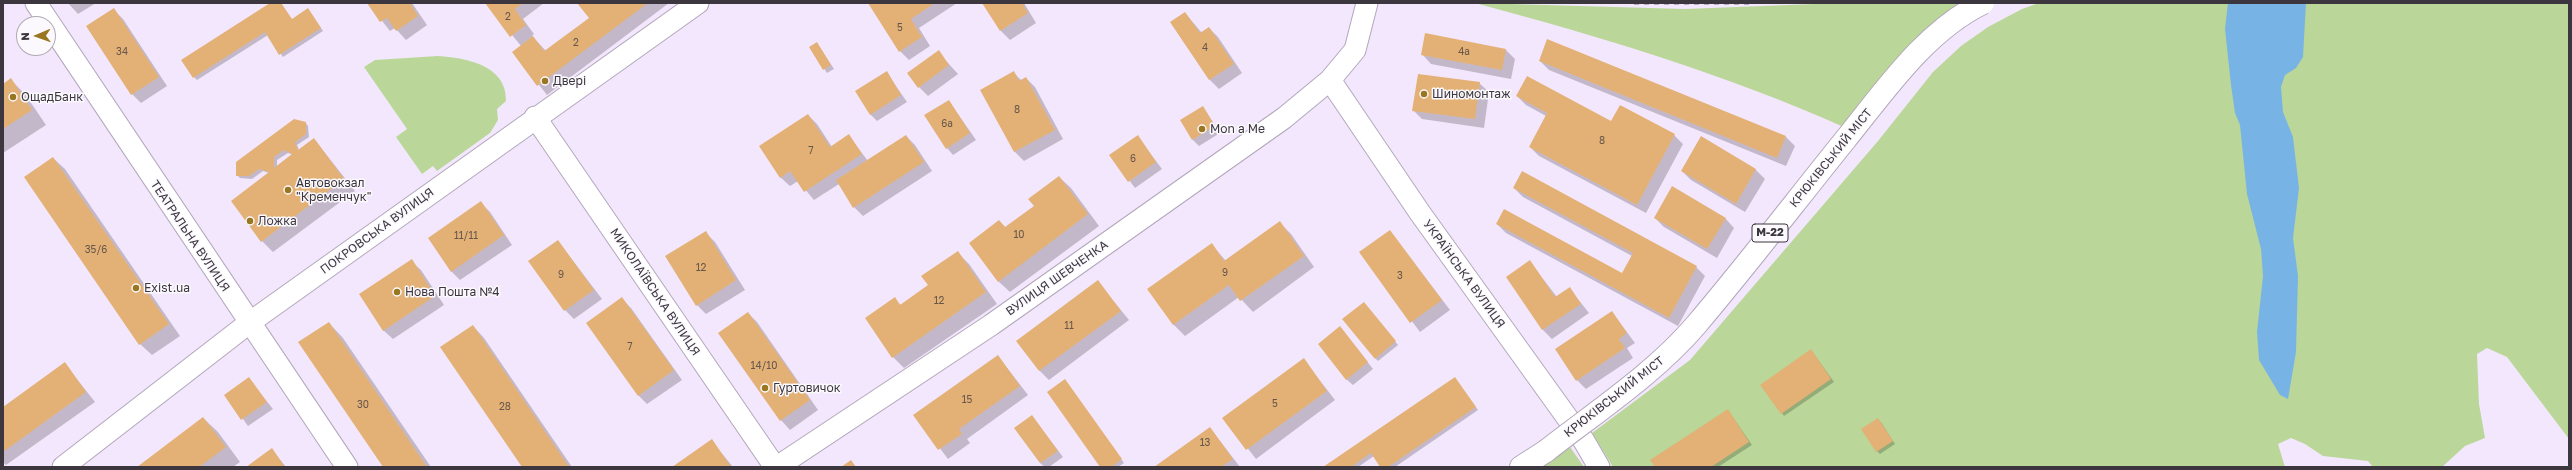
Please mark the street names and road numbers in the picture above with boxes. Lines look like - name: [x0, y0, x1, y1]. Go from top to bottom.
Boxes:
- street label: КРЮКІВСЬКИЙ МІСТ: [1787, 106, 1875, 210]
- street label: ТЕАТРАЛЬНА ВУЛИЦЯ: [147, 178, 233, 294]
- street label: ПОКРОВСЬКА ВУЛИЦЯ: [317, 185, 437, 277]
- street label: УКРАЇНСЬКА ВУЛИЦЯ: [1420, 217, 1508, 331]
- road number: М-22: [1752, 224, 1788, 242]
- street label: МИКОЛАЇВСЬКА ВУЛИЦЯ: [607, 226, 703, 358]
- street label: ВУЛИЦЯ ШЕВЧЕНКА: [1003, 237, 1111, 319]
- street label: КРЮКІВСЬКИЙ МІСТ: [1561, 354, 1667, 440]

